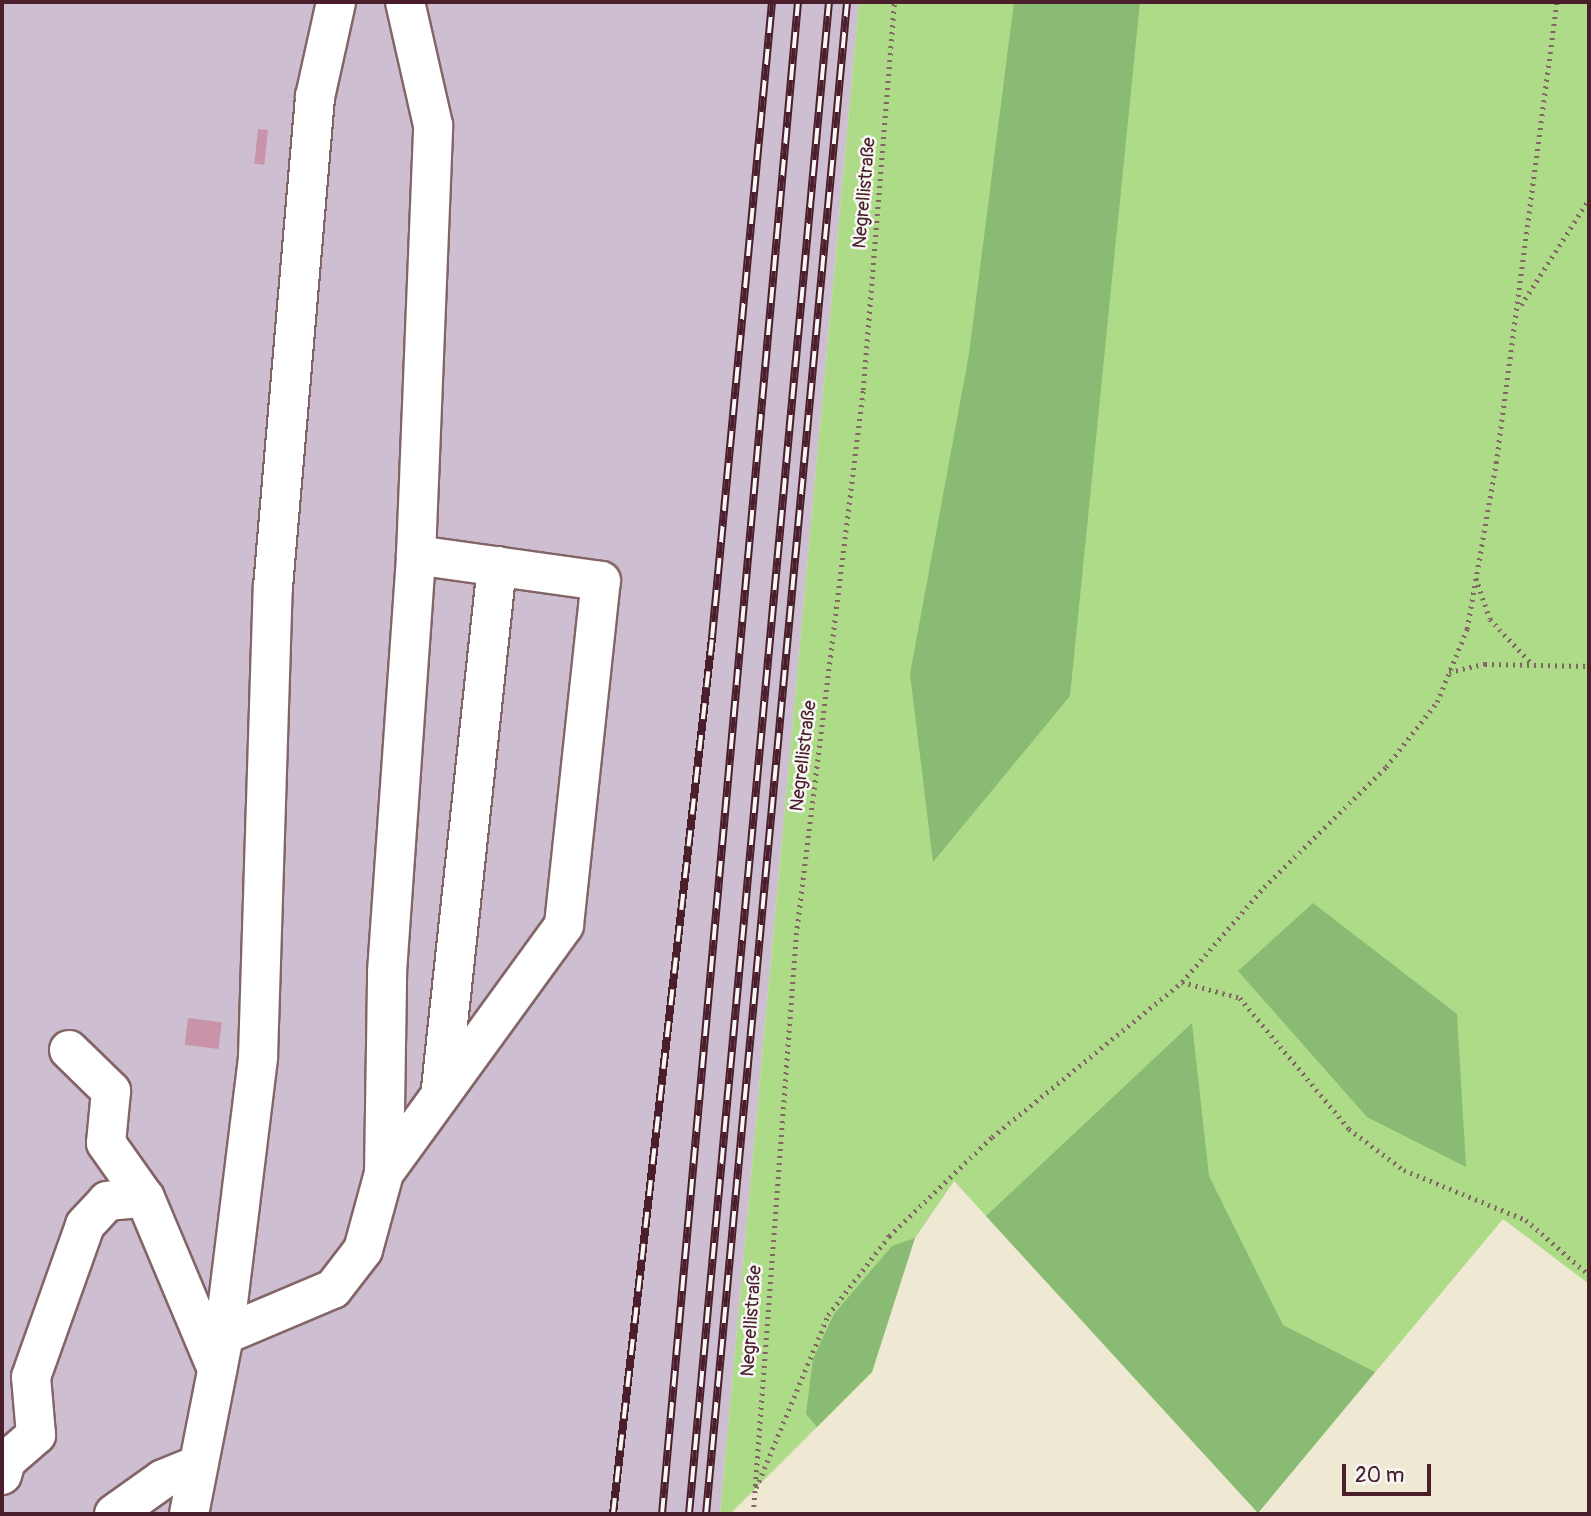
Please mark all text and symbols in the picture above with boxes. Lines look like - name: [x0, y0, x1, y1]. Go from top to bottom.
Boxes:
- street label: Negrellistraße: [849, 136, 881, 250]
- street label: Negrellistraße: [786, 699, 822, 813]
- street label: Negrellistraße: [737, 1265, 767, 1377]
- scale bar: [1346, 1450, 1435, 1494]
- text: 20 m: [1355, 1462, 1404, 1489]

